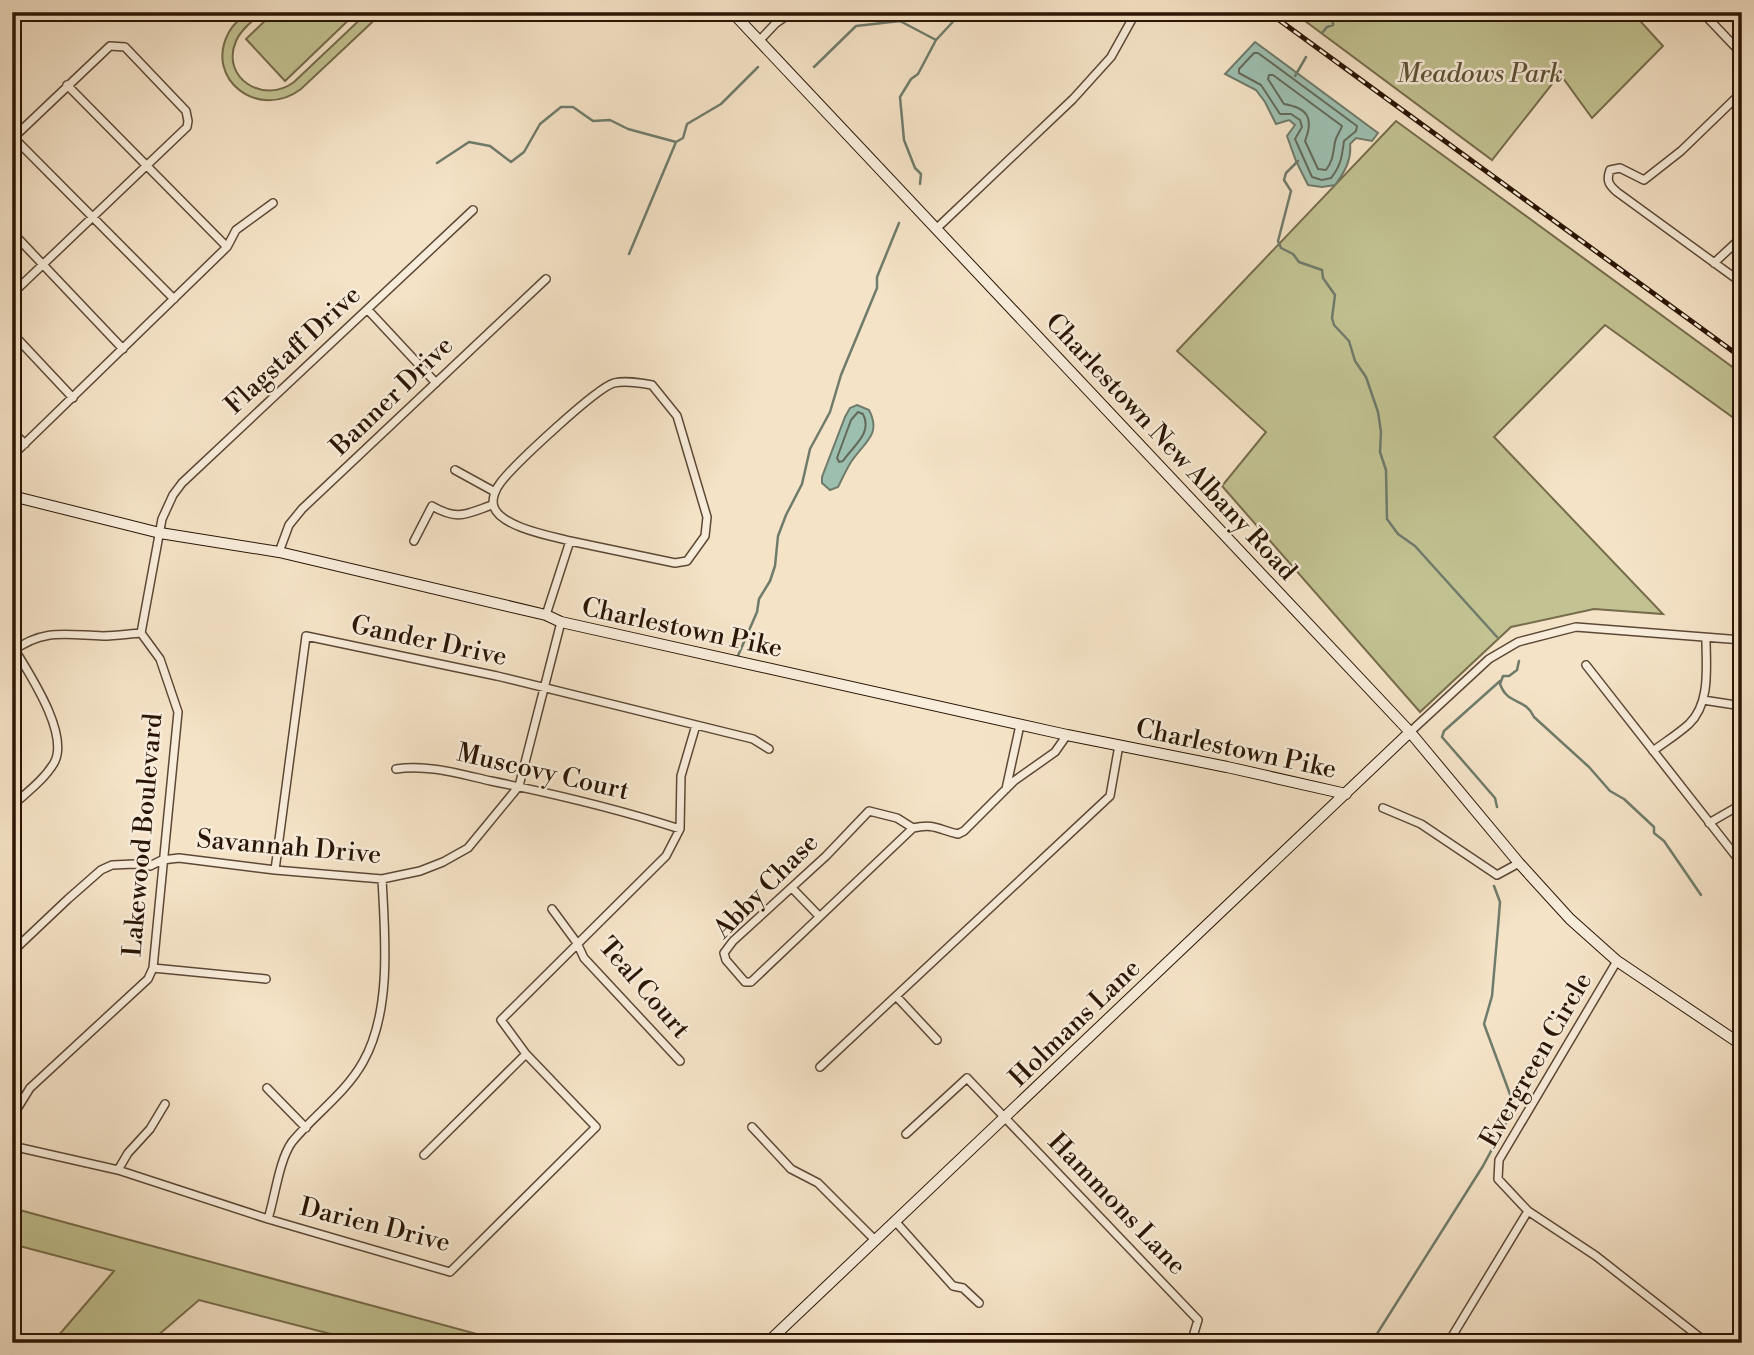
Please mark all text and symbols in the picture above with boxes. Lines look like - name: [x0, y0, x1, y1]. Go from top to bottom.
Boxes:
- park label: Meadows Park: [1397, 58, 1563, 90]
- street label: Flagstaff Drive: [218, 279, 368, 421]
- street label: Charlestown New Albany Road: [1039, 307, 1304, 588]
- street label: Banner Drive: [323, 329, 460, 463]
- street label: Charlestown Pike: [579, 591, 785, 665]
- street label: Gander Drive: [348, 609, 510, 673]
- street label: Lakewood Boulevard: [116, 712, 170, 958]
- street label: Charlestown Pike: [1133, 712, 1339, 786]
- street label: Muscovy Court: [454, 737, 632, 807]
- street label: Savannah Drive: [195, 823, 383, 871]
- street label: Abby Chase: [706, 827, 825, 946]
- street label: Teal Court: [591, 931, 697, 1045]
- street label: Holmans Lane: [1003, 952, 1147, 1094]
- street label: Evergreen Circle: [1473, 967, 1599, 1153]
- street label: Hammons Lane: [1041, 1126, 1193, 1282]
- street label: Darien Drive: [296, 1191, 454, 1259]

